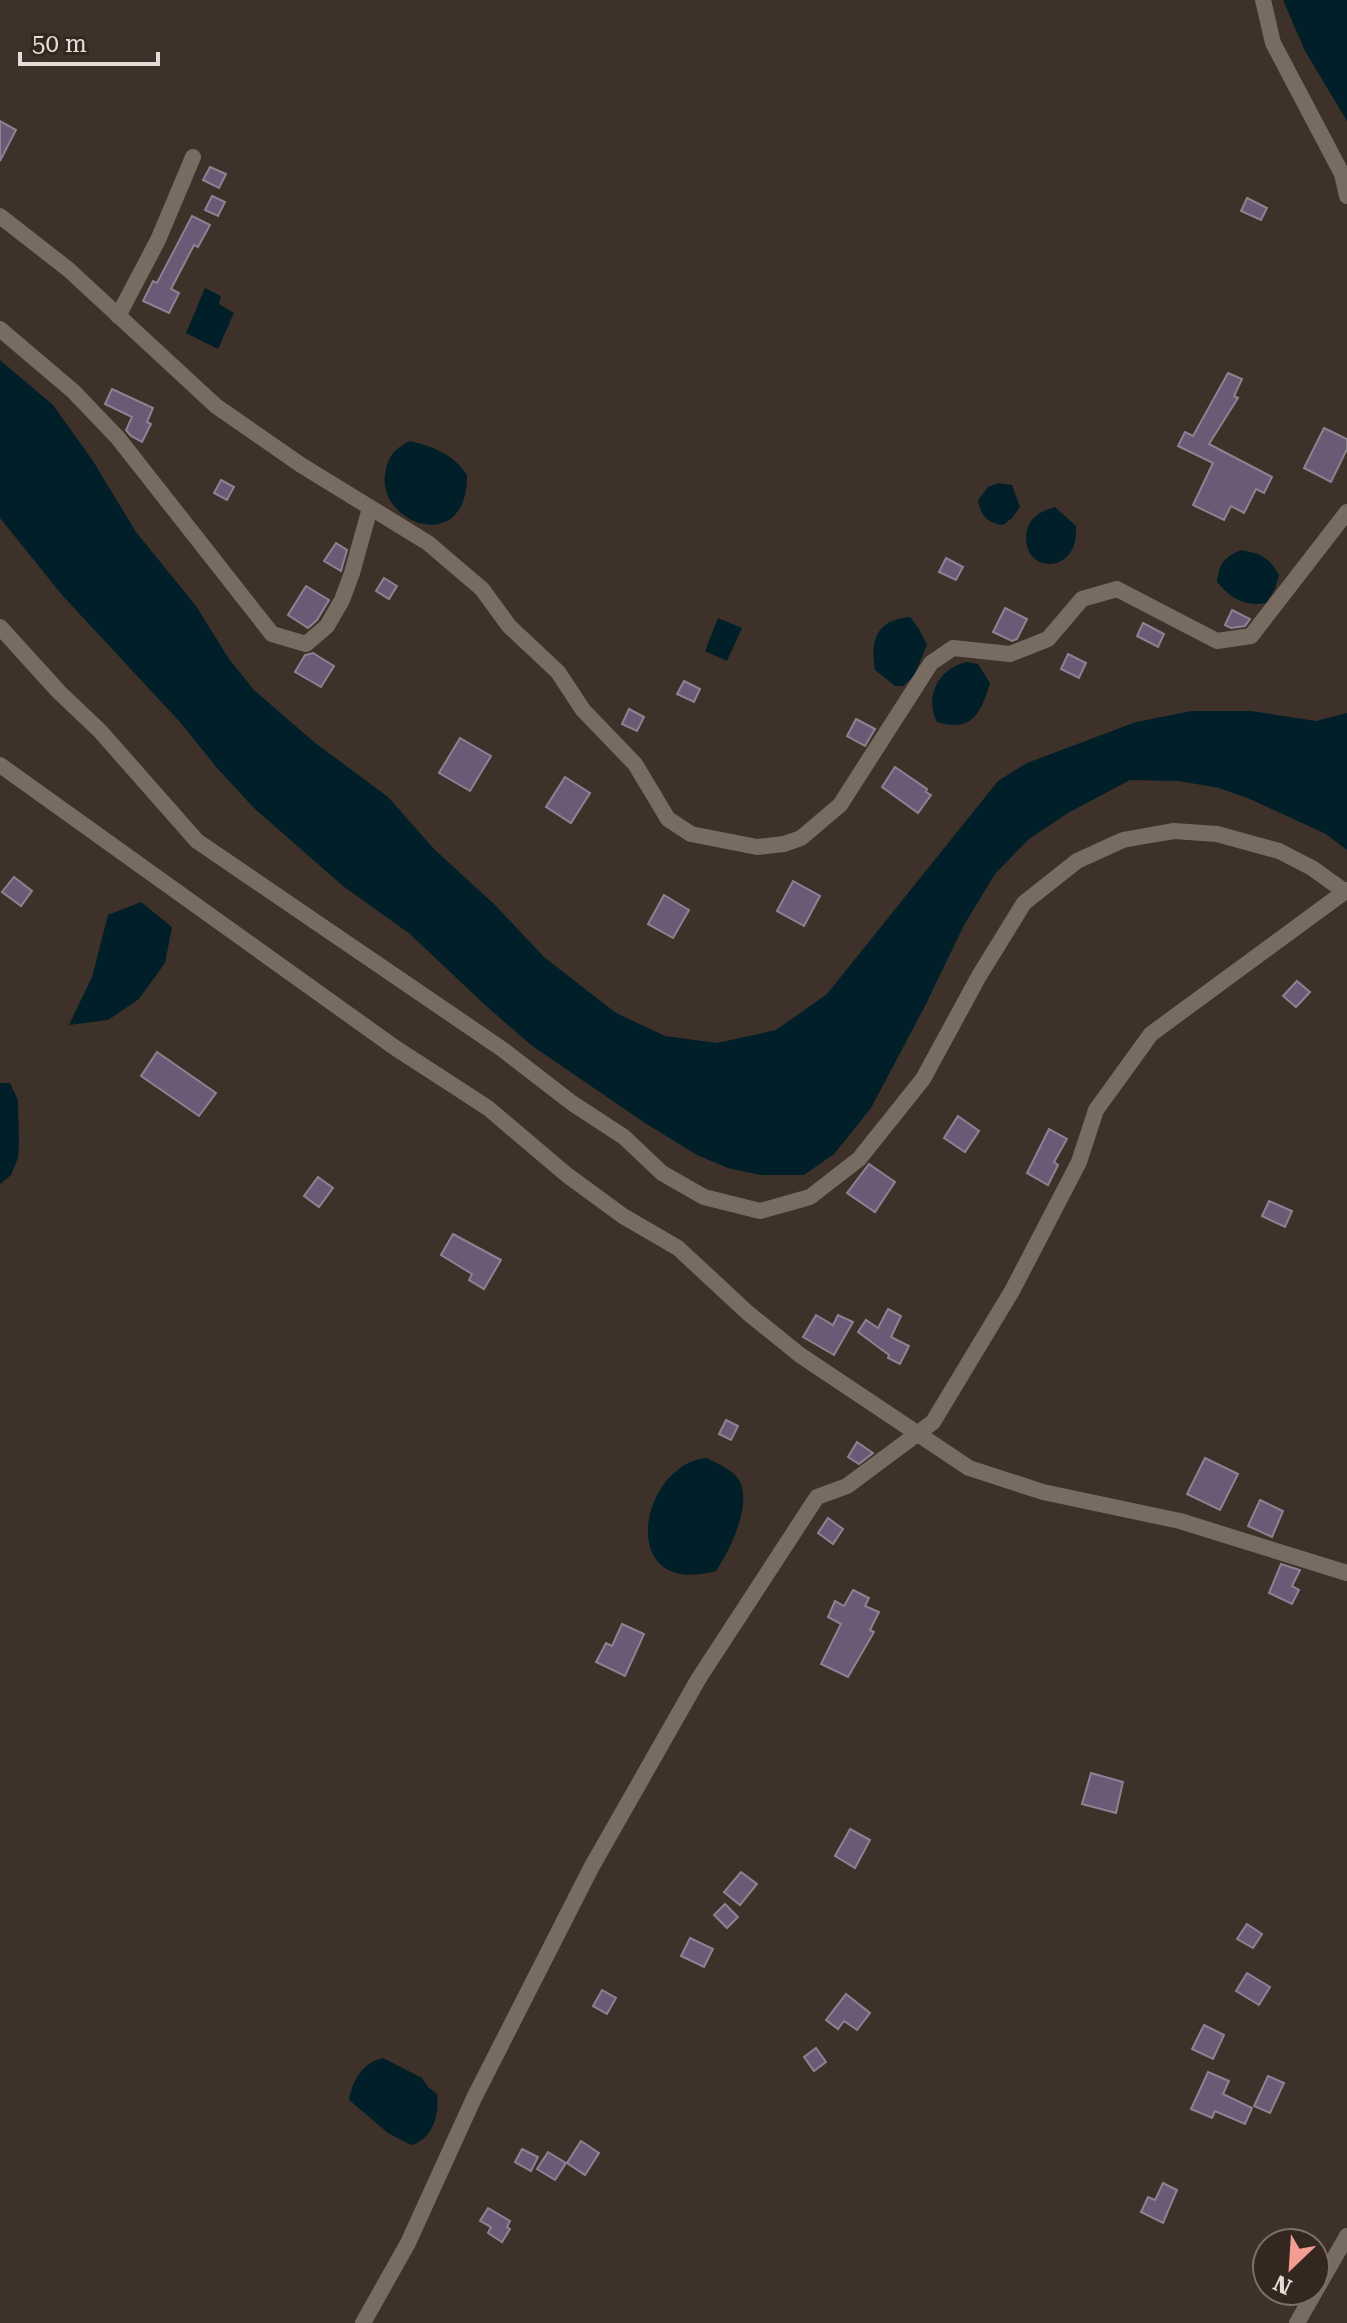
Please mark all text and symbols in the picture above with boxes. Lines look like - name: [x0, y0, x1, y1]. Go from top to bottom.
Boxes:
- scale bar: [20, 16, 158, 66]
- text: 50 m: [32, 30, 87, 58]
- north arrow: [1251, 2227, 1331, 2307]
- text: N: [1270, 2270, 1296, 2300]

